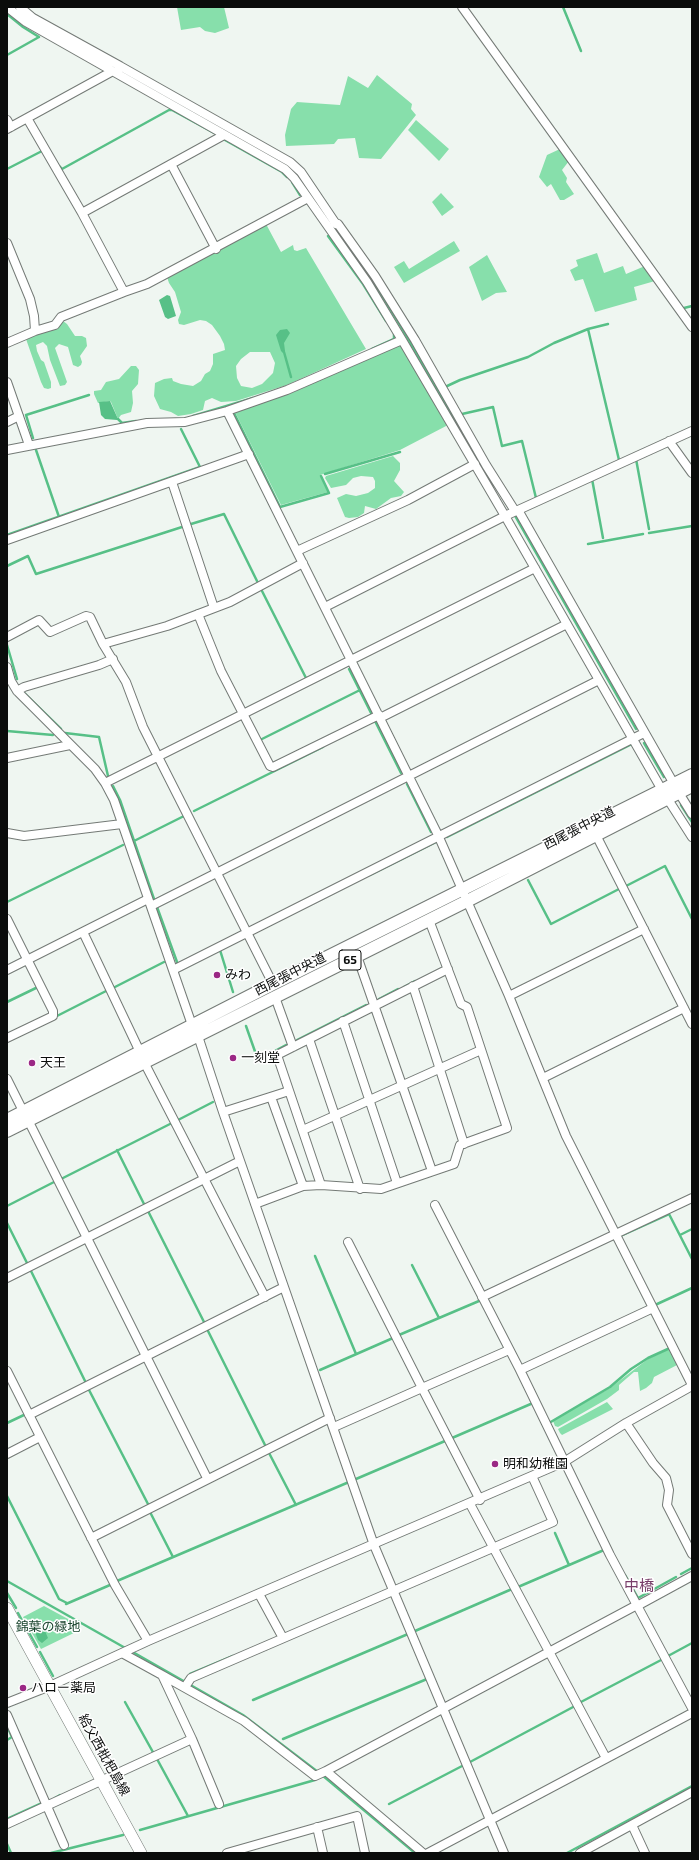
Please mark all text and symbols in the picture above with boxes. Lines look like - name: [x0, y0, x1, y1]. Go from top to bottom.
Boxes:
- street label: 西尾張中央道: [541, 803, 617, 853]
- street label: 西尾張中央道: [252, 949, 328, 999]
- road number: 65: [339, 950, 361, 970]
- place label: みわ: [225, 967, 251, 983]
- marker: みわ: [212, 970, 222, 980]
- place label: 一刻堂: [241, 1050, 280, 1066]
- marker: 一刻堂: [228, 1053, 238, 1063]
- place label: 天王: [40, 1055, 66, 1071]
- marker: 天王: [27, 1058, 37, 1068]
- place label: 明和幼稚園: [503, 1456, 568, 1472]
- marker: 明和幼稚園: [490, 1459, 500, 1469]
- district label: 中橋: [624, 1577, 654, 1595]
- park label: 錦葉の緑地: [16, 1619, 80, 1635]
- place label: ハロー薬局: [31, 1680, 96, 1696]
- marker: ハロー薬局: [18, 1683, 28, 1693]
- street label: 給父西枇杷島線: [75, 1711, 133, 1799]

